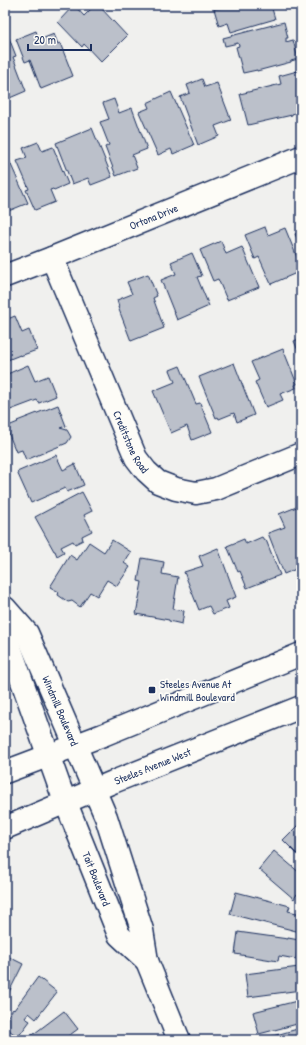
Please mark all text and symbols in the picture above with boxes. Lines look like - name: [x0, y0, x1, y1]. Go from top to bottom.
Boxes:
- scale bar: [28, 26, 91, 52]
- text: 20 m: [34, 31, 56, 48]
- street label: Ortona Drive: [127, 200, 181, 233]
- street label: Creditstone Road: [110, 408, 152, 476]
- street label: Windmill Boulevard: [39, 674, 82, 749]
- place label: Steeles Avenue At Windmill Boulevard: [160, 677, 235, 704]
- marker: Steeles Avenue At Windmill Boulevard: [147, 685, 157, 695]
- street label: Steeles Avenue West: [112, 745, 193, 788]
- street label: Tait Boulevard: [79, 850, 114, 909]

